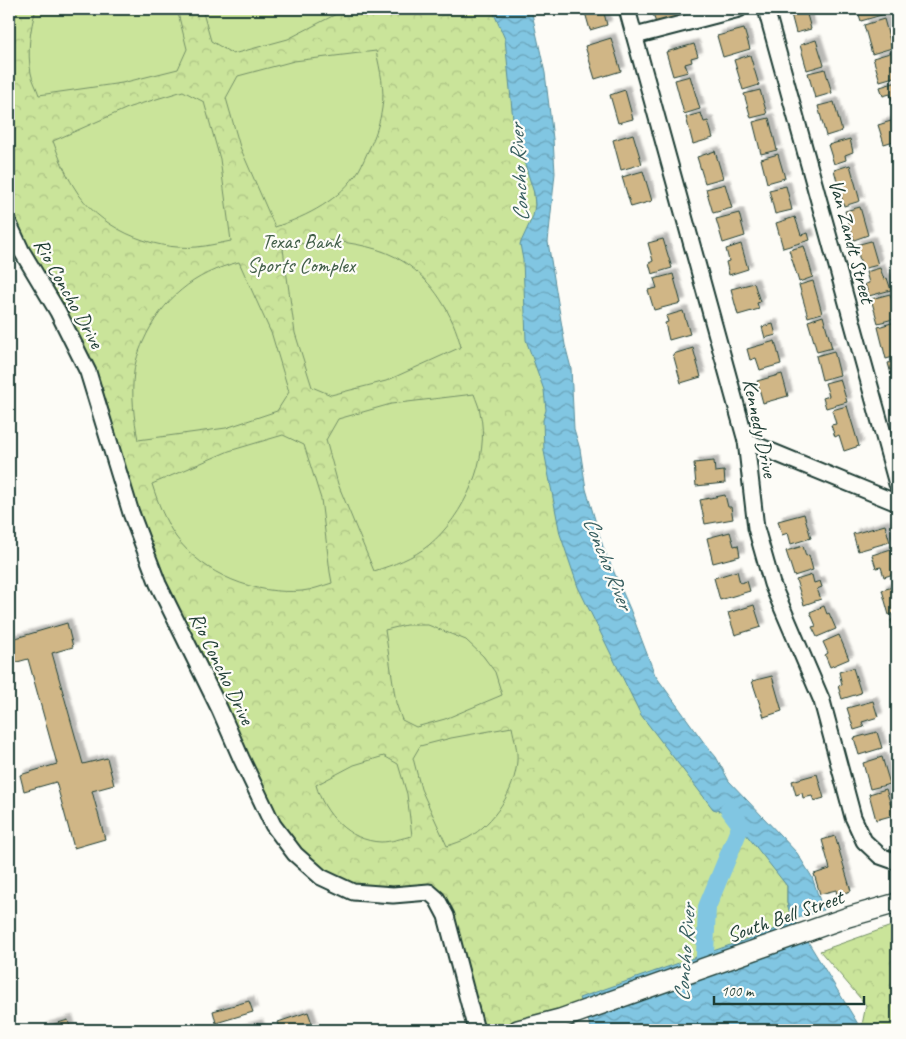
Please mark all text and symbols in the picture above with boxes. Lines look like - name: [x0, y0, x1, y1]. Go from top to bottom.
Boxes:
- water label: Concho River: [502, 121, 536, 222]
- street label: Van Zandt Street: [823, 176, 882, 308]
- park label: Texas Bank Sports Complex: [247, 228, 357, 278]
- street label: Rio Concho Drive: [28, 233, 110, 354]
- street label: Kennedy Drive: [737, 376, 784, 482]
- water label: Concho River: [577, 513, 640, 616]
- street label: Rio Concho Drive: [184, 608, 261, 729]
- street label: South Bell Street: [723, 883, 849, 948]
- water label: Concho River: [668, 901, 703, 1002]
- scale bar: [714, 974, 864, 1006]
- text: 100 m: [721, 982, 755, 1001]

